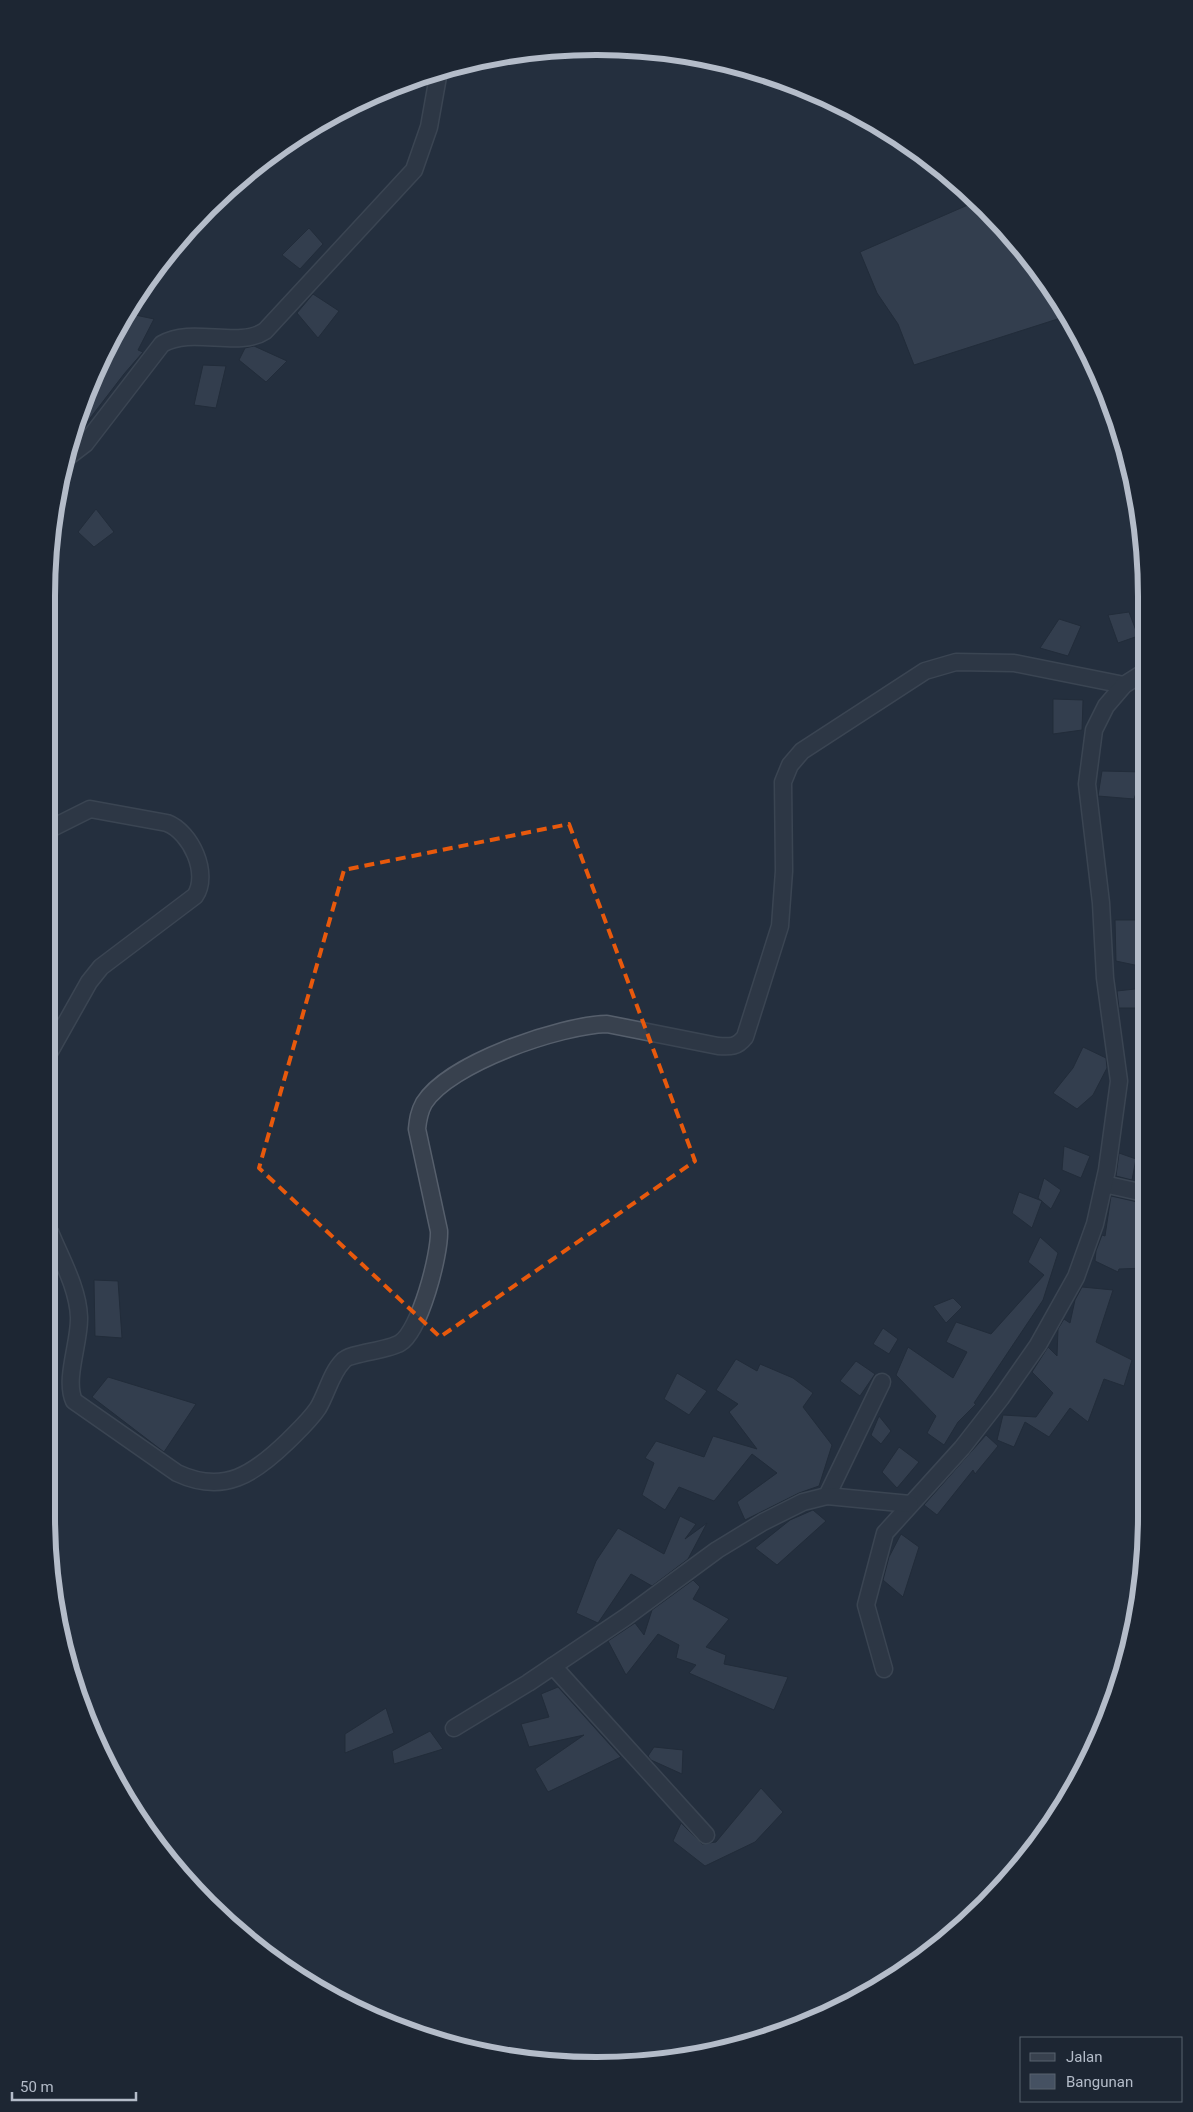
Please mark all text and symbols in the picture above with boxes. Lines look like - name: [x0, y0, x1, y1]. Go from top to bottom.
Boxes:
- legend: [1020, 2037, 1183, 2102]
- text: Jalan: [1066, 2048, 1103, 2066]
- scale bar: [12, 2070, 136, 2102]
- text: Bangunan: [1066, 2073, 1133, 2091]
- text: 50 m: [20, 2078, 54, 2096]

